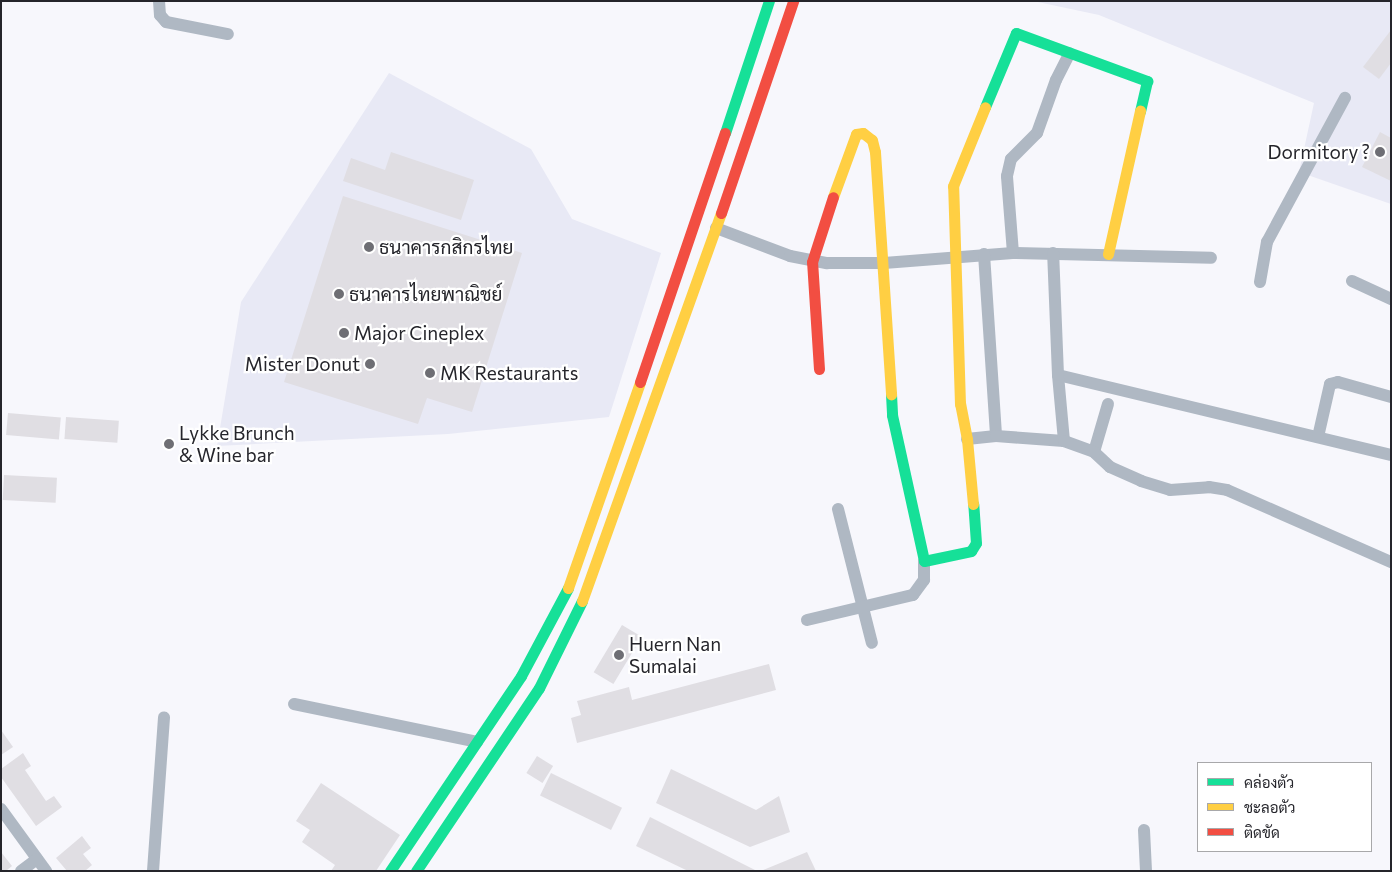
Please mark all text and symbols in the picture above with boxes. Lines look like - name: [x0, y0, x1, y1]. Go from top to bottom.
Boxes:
- place label: Dormitory ?: [1267, 141, 1370, 163]
- marker: Dormitory ?: [1374, 146, 1386, 158]
- place label: ธนาคารกสิกรไทย: [379, 236, 513, 258]
- marker: ธนาคารกสิกรไทย: [363, 241, 375, 253]
- place label: ธนาคารไทยพาณิชย์: [349, 283, 502, 305]
- marker: ธนาคารไทยพาณิชย์: [333, 288, 345, 300]
- place label: Major Cineplex: [354, 322, 484, 344]
- marker: Major Cineplex: [338, 327, 350, 339]
- place label: Mister Donut: [245, 353, 360, 375]
- marker: Mister Donut: [364, 358, 376, 370]
- place label: MK Restaurants: [440, 362, 578, 384]
- marker: MK Restaurants: [424, 367, 436, 379]
- place label: Lykke Brunch & Wine bar: [179, 422, 295, 466]
- marker: Lykke Brunch & Wine bar: [163, 438, 175, 450]
- place label: Huern Nan Sumalai: [629, 633, 721, 677]
- marker: Huern Nan Sumalai: [613, 649, 625, 661]
- legend: [1197, 762, 1372, 852]
- text: คล่องตัว: [1244, 773, 1294, 791]
- text: ชะลอตัว: [1244, 798, 1295, 816]
- text: ติดขัด: [1244, 823, 1280, 841]

